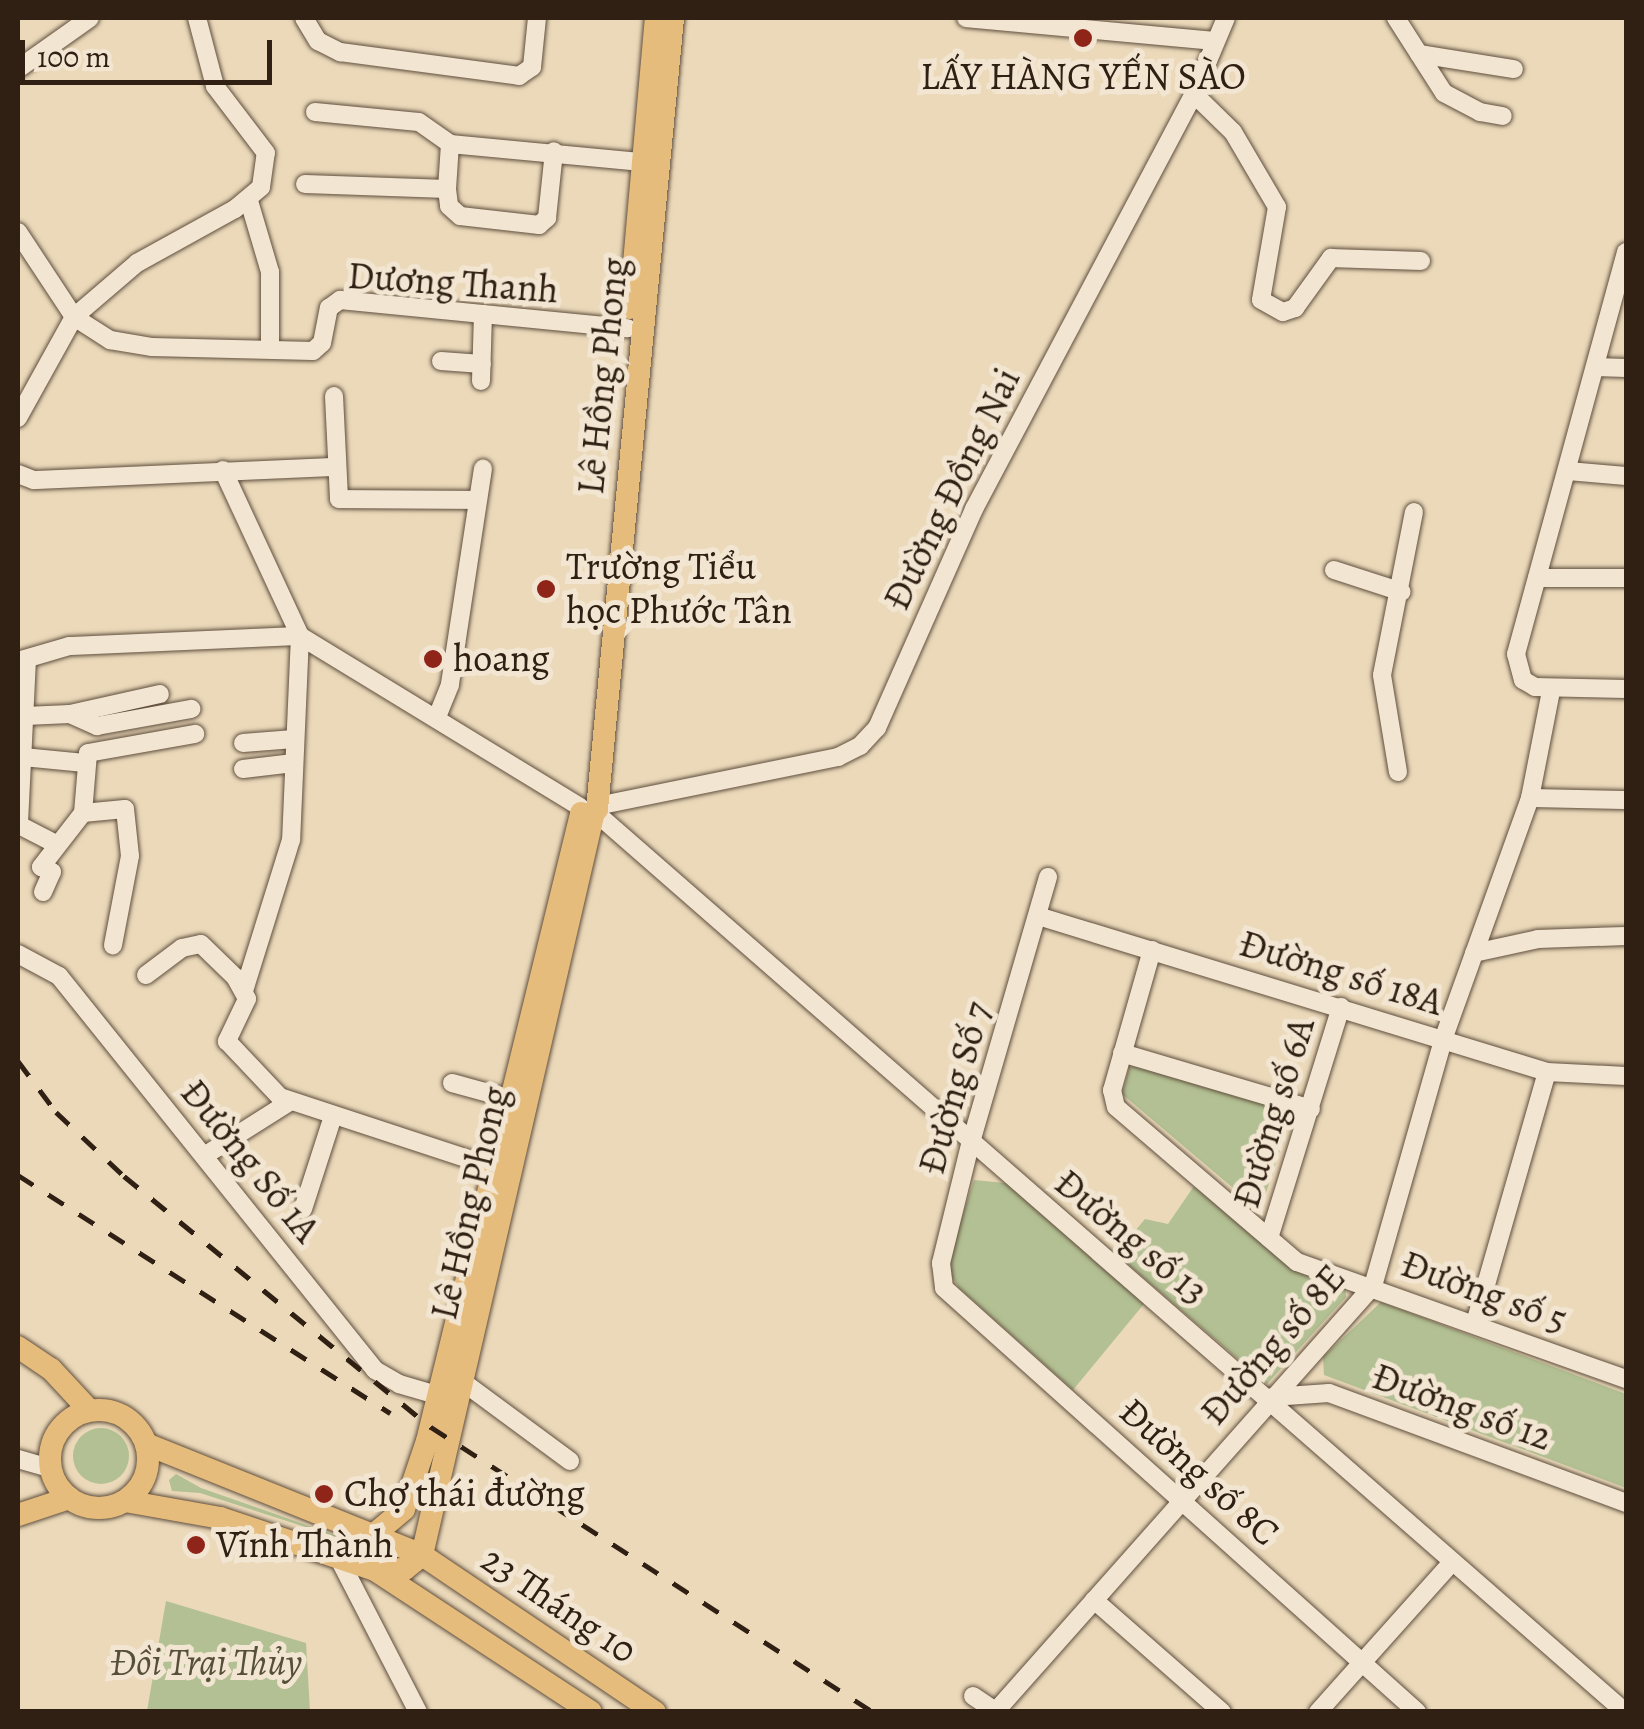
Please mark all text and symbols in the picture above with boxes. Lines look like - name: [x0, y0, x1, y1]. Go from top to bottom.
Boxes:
- scale bar: [25, 20, 278, 82]
- marker: LẤY HÀNG YẾN SÀO: [1072, 27, 1094, 49]
- text: 100 m: [37, 37, 110, 77]
- place label: LẤY HÀNG YẾN SÀO: [920, 54, 1246, 100]
- street label: Dương Thanh: [346, 253, 560, 313]
- street label: Lê Hồng Phong: [568, 255, 638, 497]
- street label: Đường Đồng Nai: [874, 361, 1030, 617]
- place label: Trường Tiểu học Phước Tân: [566, 544, 792, 634]
- marker: Trường Tiểu học Phước Tân: [535, 578, 557, 600]
- place label: hoang: [453, 636, 550, 682]
- marker: hoang: [422, 648, 444, 670]
- street label: Đường số 18A: [1234, 920, 1448, 1026]
- street label: Đường Số 7: [909, 997, 1001, 1179]
- street label: Đường số 6A: [1223, 1012, 1325, 1214]
- street label: Đường Số 1A: [171, 1070, 329, 1252]
- street label: Lê Hồng Phong: [421, 1082, 519, 1324]
- street label: Đường số 13: [1045, 1160, 1217, 1314]
- street label: Đường số 5: [1395, 1241, 1573, 1343]
- street label: Đường số 8E: [1191, 1255, 1355, 1435]
- street label: Đường số 12: [1366, 1353, 1558, 1461]
- street label: Đường số 8C: [1110, 1388, 1288, 1556]
- place label: Chợ thái đường: [344, 1471, 585, 1517]
- marker: Chợ thái đường: [313, 1483, 335, 1505]
- place label: Vĩnh Thành: [216, 1522, 393, 1568]
- marker: Vĩnh Thành: [185, 1534, 207, 1556]
- street label: 23 Tháng 10: [473, 1537, 645, 1673]
- park label: Đồi Trại Thủy: [110, 1640, 302, 1686]

